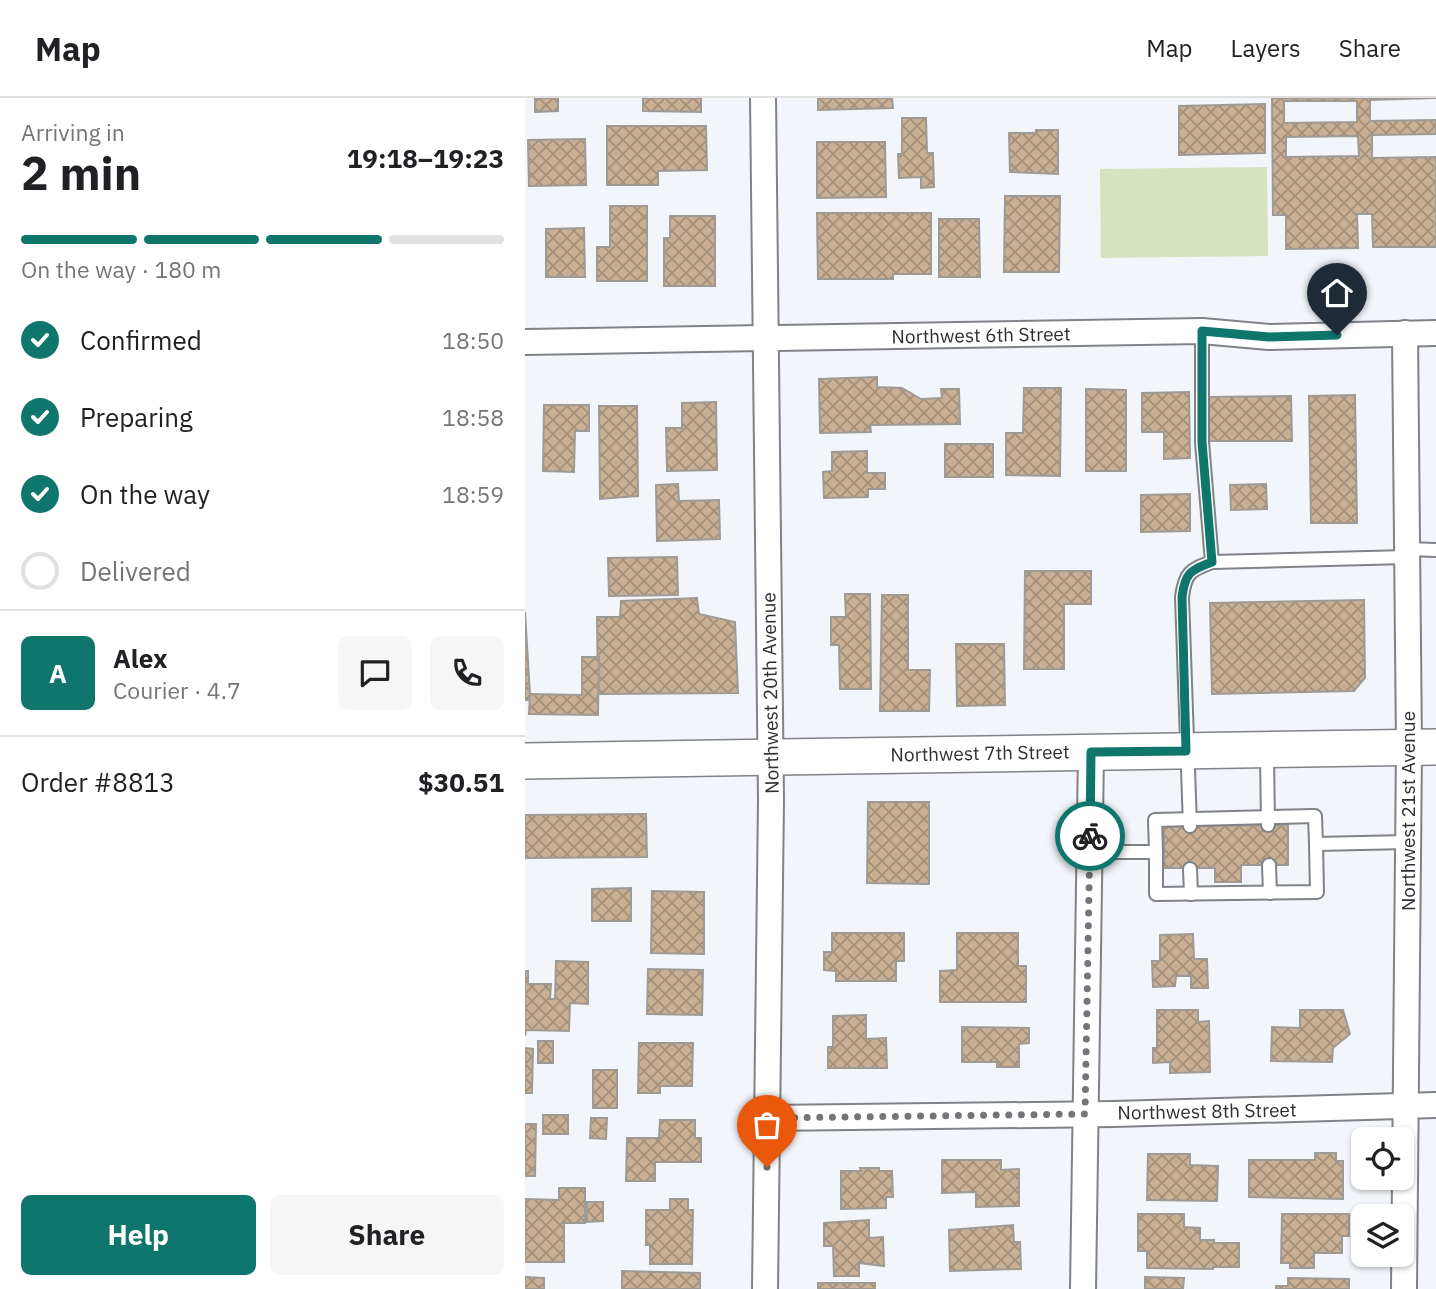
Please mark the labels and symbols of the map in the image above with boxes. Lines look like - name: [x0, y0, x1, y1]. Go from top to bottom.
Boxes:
- pin: [1307, 263, 1367, 335]
- street label: Northwest 6th Street: [891, 321, 1071, 349]
- street label: Northwest 20th Avenue: [756, 592, 784, 794]
- street label: Northwest 21st Avenue: [1396, 711, 1420, 911]
- street label: Northwest 7th Street: [890, 739, 1070, 767]
- courier: [1055, 801, 1125, 871]
- pin: [737, 1095, 797, 1167]
- street label: Northwest 8th Street: [1117, 1097, 1297, 1125]

